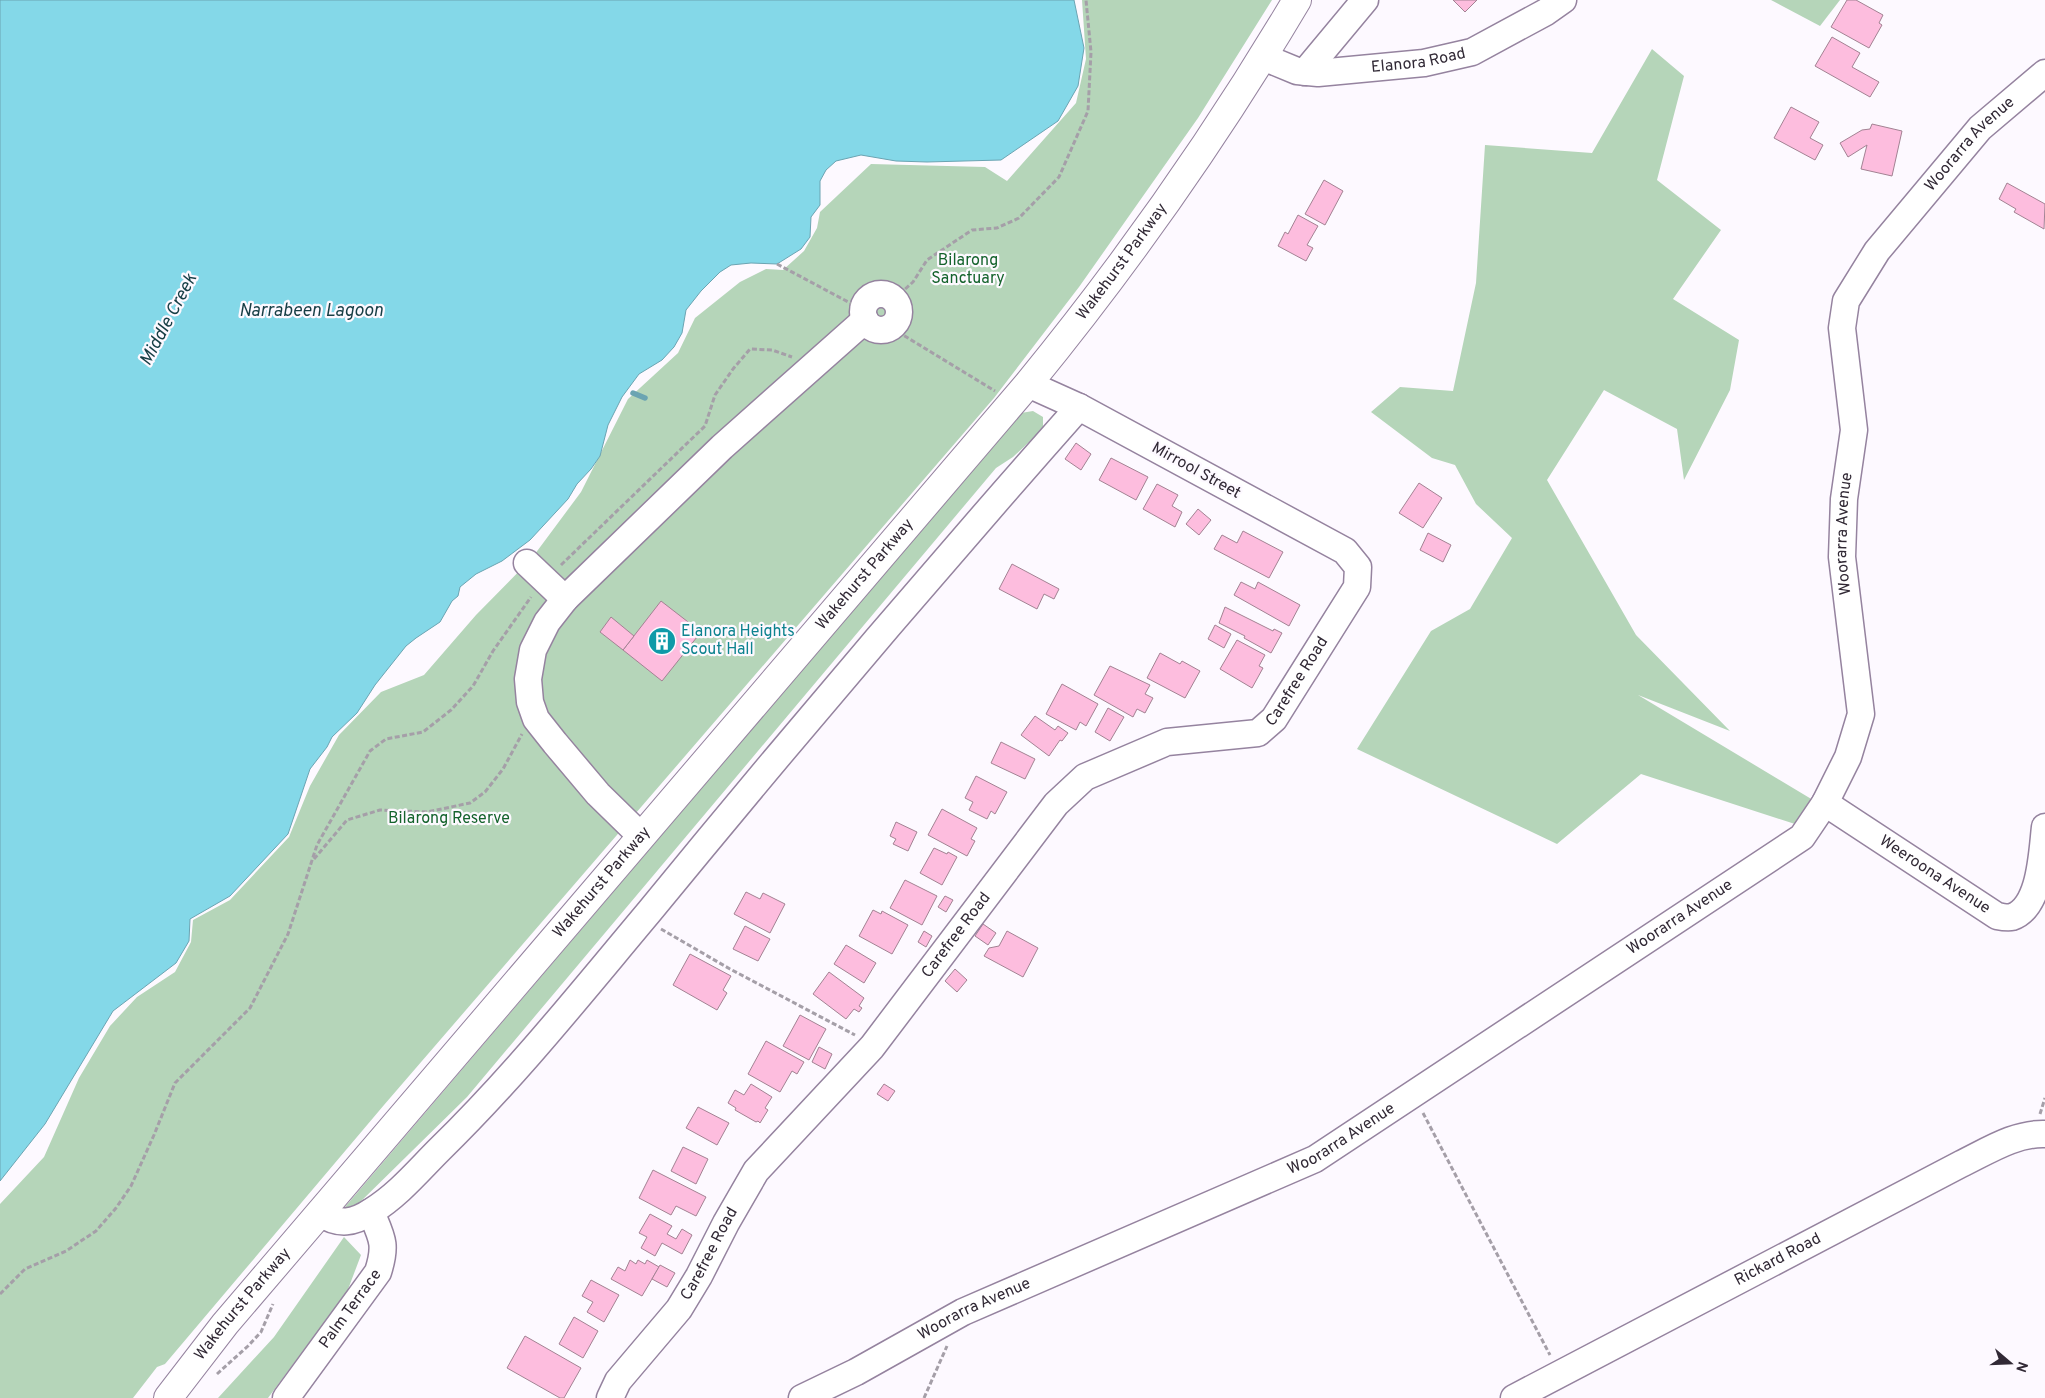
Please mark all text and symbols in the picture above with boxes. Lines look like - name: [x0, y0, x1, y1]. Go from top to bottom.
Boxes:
- street label: Elanora Road: [1370, 44, 1468, 78]
- street label: Woorarra Avenue: [1921, 93, 2019, 196]
- street label: Wakehurst Parkway: [1072, 200, 1172, 324]
- park label: Bilarong Sanctuary: [931, 251, 1005, 289]
- water label: Middle Creek: [135, 269, 203, 370]
- water label: Narrabeen Lagoon: [239, 300, 383, 323]
- street label: Mirrool Street: [1148, 438, 1244, 504]
- street label: Woorarra Avenue: [1832, 471, 1858, 596]
- street label: Wakehurst Parkway: [812, 515, 918, 635]
- place label: Elanora Heights Scout Hall: [681, 622, 795, 660]
- building icon: Elanora Heights Scout Hall: [647, 626, 677, 656]
- street label: Carefree Road: [1262, 633, 1333, 732]
- park label: Bilarong Reserve: [388, 809, 510, 829]
- street label: Wakehurst Parkway: [549, 823, 655, 942]
- street label: Weeroona Avenue: [1875, 831, 1994, 919]
- street label: Woorarra Avenue: [1623, 875, 1737, 960]
- street label: Carefree Road: [918, 888, 995, 982]
- street label: Woorarra Avenue: [1285, 1099, 1399, 1180]
- street label: Carefree Road: [676, 1204, 743, 1304]
- street label: Rickard Road: [1731, 1229, 1825, 1291]
- street label: Wakehurst Parkway: [190, 1244, 295, 1365]
- street label: Palm Terrace: [315, 1266, 386, 1353]
- street label: Woorarra Avenue: [914, 1274, 1034, 1345]
- north arrow: [1985, 1338, 2035, 1388]
- text: N: [2011, 1359, 2031, 1374]

